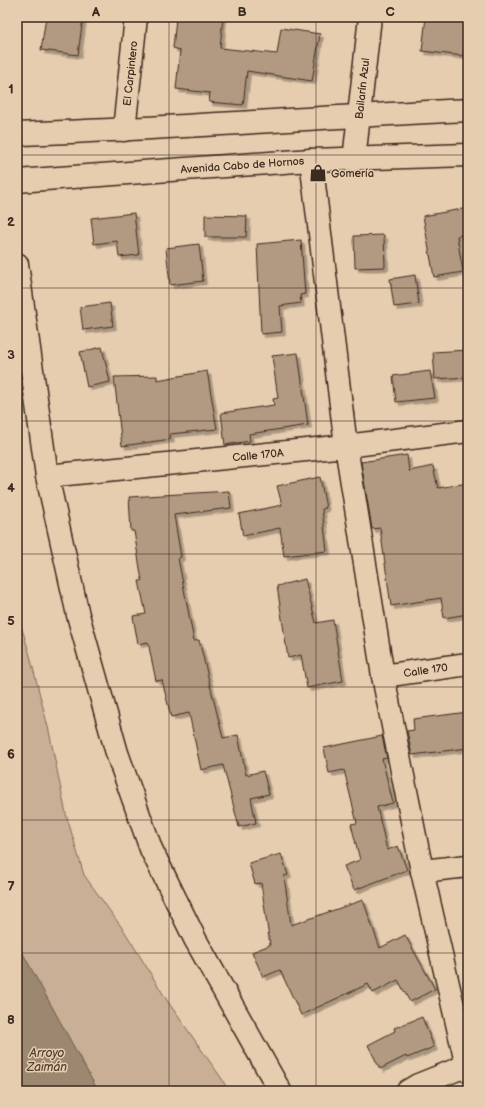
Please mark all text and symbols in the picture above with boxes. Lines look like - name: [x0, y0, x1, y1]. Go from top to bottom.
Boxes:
- text: A: [91, 4, 100, 20]
- text: B: [237, 4, 247, 20]
- text: C: [385, 4, 395, 20]
- street label: El Carpintero: [121, 40, 140, 107]
- street label: Bailarín Azul: [353, 57, 372, 120]
- text: 1: [8, 81, 14, 97]
- street label: Avenida Cabo de Hornos: [180, 154, 305, 176]
- shop icon: Gomería: [308, 163, 328, 183]
- place label: Gomería: [331, 167, 374, 180]
- text: 2: [7, 214, 15, 230]
- text: 3: [7, 347, 15, 363]
- street label: Calle 170A: [232, 446, 284, 464]
- text: 4: [7, 480, 15, 496]
- text: 5: [7, 613, 15, 629]
- street label: Calle 170: [403, 661, 449, 680]
- text: 6: [7, 746, 15, 762]
- text: 7: [7, 879, 15, 895]
- text: 8: [7, 1012, 15, 1028]
- water label: Arroyo Zaimán: [26, 1046, 67, 1075]

